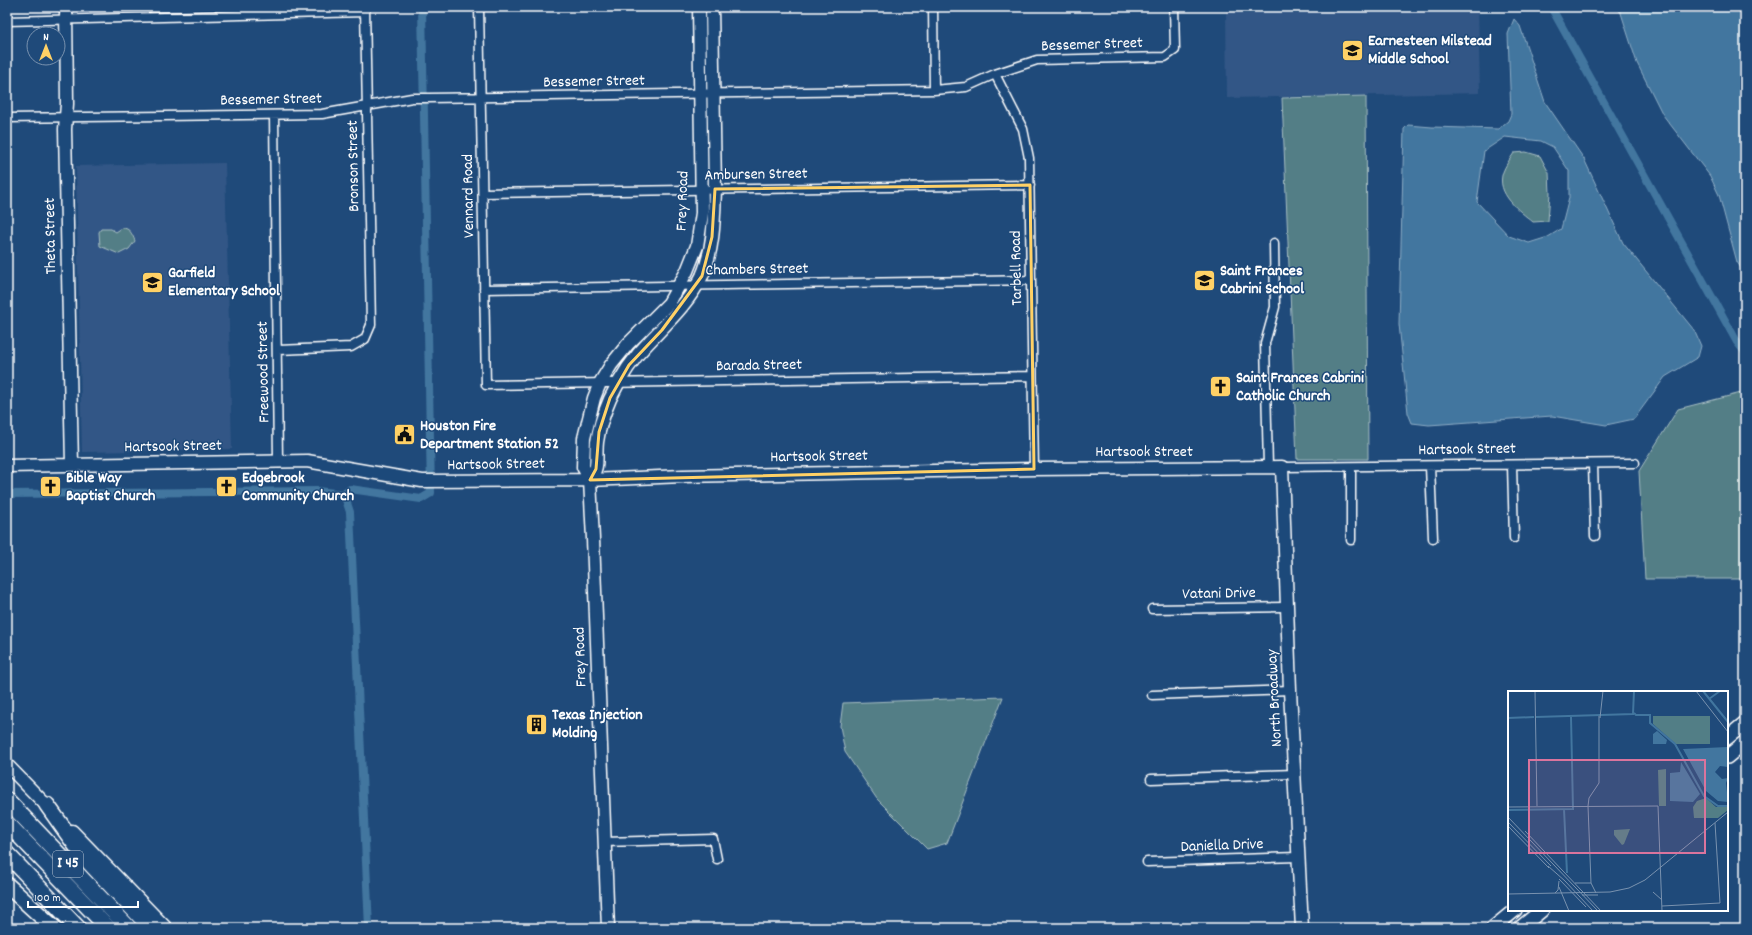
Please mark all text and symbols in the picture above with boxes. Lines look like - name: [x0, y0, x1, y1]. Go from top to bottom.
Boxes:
- north arrow: [26, 26, 66, 66]
- text: N: [43, 30, 49, 46]
- place label: Earnesteen Milstead Middle School: [1368, 30, 1492, 71]
- street label: Bessemer Street: [1041, 32, 1143, 58]
- school or university icon: Earnesteen Milstead Middle School: [1340, 37, 1366, 63]
- street label: Bessemer Street: [543, 70, 645, 94]
- street label: Bessemer Street: [220, 88, 322, 112]
- street label: Bronson Street: [342, 120, 366, 212]
- street label: Vennard Road: [457, 154, 481, 238]
- street label: Ambursen Street: [704, 163, 808, 187]
- street label: Frey Road: [670, 171, 696, 231]
- street label: Theta Street: [39, 197, 63, 275]
- street label: Tarbell Road: [1005, 230, 1029, 306]
- street label: Chambers Street: [705, 258, 809, 282]
- place label: Saint Frances Cabrini School: [1220, 260, 1304, 301]
- place label: Garfield Elementary School: [168, 262, 280, 303]
- school or university icon: Saint Frances Cabrini School: [1192, 267, 1218, 293]
- school or university icon: Garfield Elementary School: [140, 269, 166, 295]
- street label: Freewood Street: [252, 321, 276, 423]
- street label: Barada Street: [716, 354, 802, 378]
- place label: Saint Frances Cabrini Catholic Church: [1236, 367, 1364, 408]
- church icon: Saint Frances Cabrini Catholic Church: [1207, 374, 1233, 400]
- place label: Houston Fire Department Station 52: [420, 415, 559, 456]
- public building icon: Houston Fire Department Station 52: [391, 422, 417, 448]
- street label: Hartsook Street: [124, 435, 222, 459]
- street label: Hartsook Street: [1418, 438, 1516, 462]
- street label: Hartsook Street: [1095, 441, 1193, 464]
- street label: Hartsook Street: [770, 445, 868, 469]
- street label: Hartsook Street: [447, 453, 545, 477]
- place label: Bible Way Baptist Church: [66, 467, 155, 508]
- place label: Edgebrook Community Church: [242, 467, 354, 508]
- church icon: Bible Way Baptist Church: [37, 474, 63, 500]
- church icon: Edgebrook Community Church: [214, 474, 240, 500]
- street label: Vatani Drive: [1182, 582, 1256, 606]
- street label: Frey Road: [568, 627, 594, 687]
- street label: North Broadway: [1261, 648, 1289, 747]
- inset map: [1508, 691, 1728, 911]
- place label: Texas Injection Molding: [552, 704, 643, 745]
- building icon: Texas Injection Molding: [524, 711, 550, 737]
- street label: Daniella Drive: [1180, 833, 1264, 859]
- road number: I 45: [53, 851, 83, 877]
- scale bar: [28, 883, 138, 909]
- text: 100 m: [34, 890, 61, 907]

